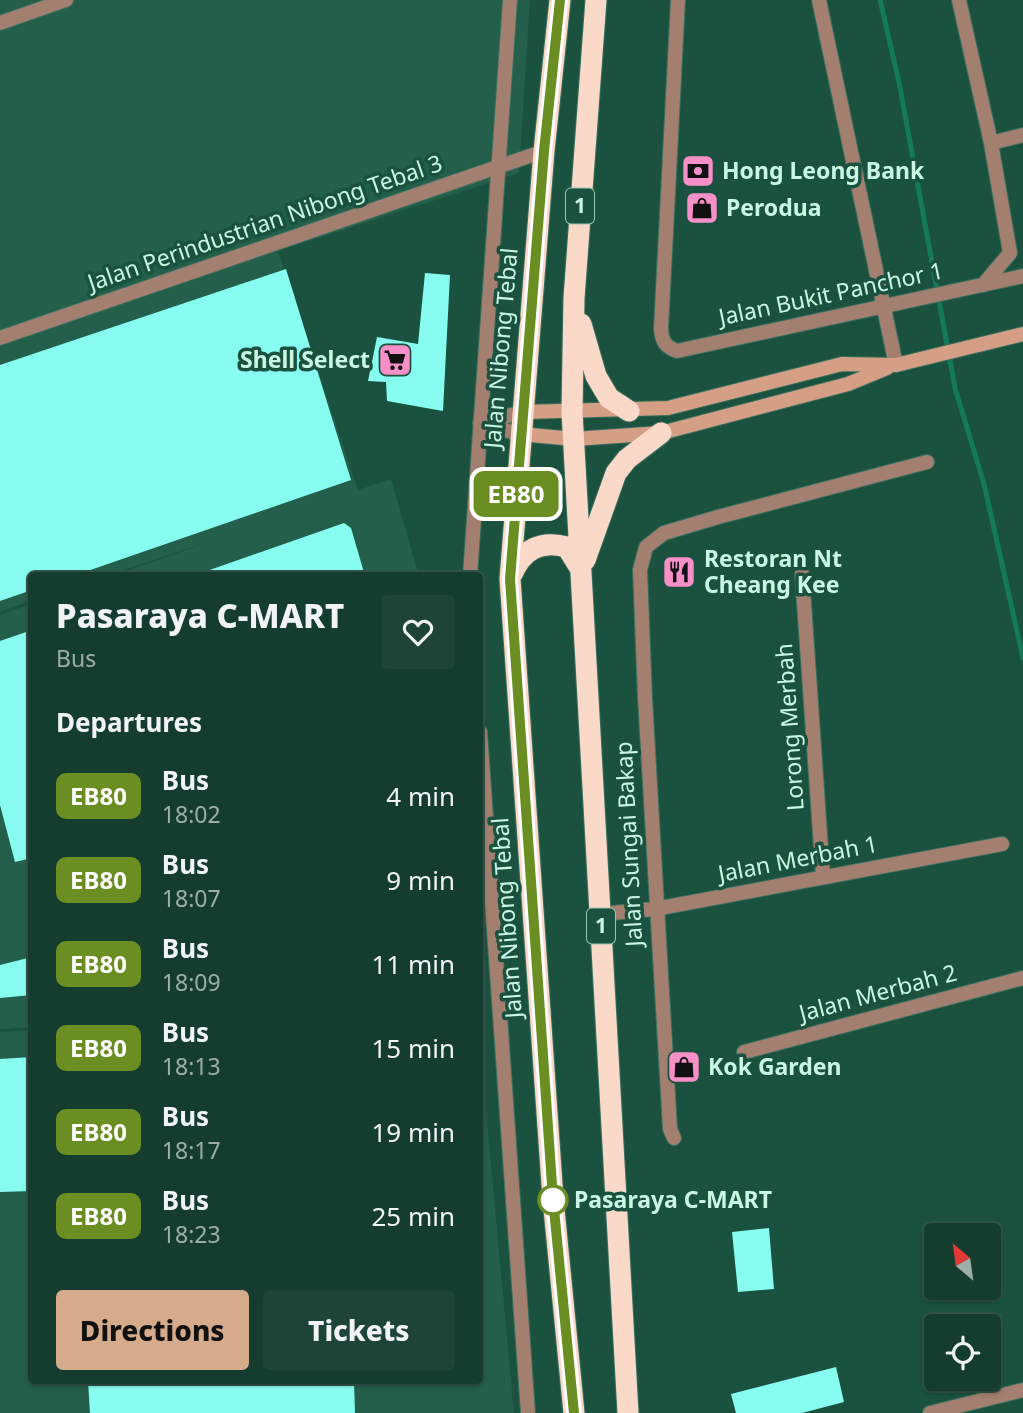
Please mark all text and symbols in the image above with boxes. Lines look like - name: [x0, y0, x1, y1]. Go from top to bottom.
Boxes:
- street label: Jalan Perindustrian Nibong Tebal 3: [81, 146, 446, 299]
- bank icon: Hong Leong Bank: [679, 152, 717, 190]
- place label: Hong Leong Bank: [722, 154, 925, 186]
- road number: 1: [566, 188, 594, 224]
- shop icon: Perodua: [683, 189, 721, 227]
- place label: Perodua: [726, 191, 821, 223]
- street label: Jalan Nibong Tebal: [475, 246, 525, 452]
- street label: Jalan Bukit Panchor 1: [714, 254, 946, 333]
- supermarket icon: Shell Select: [376, 341, 414, 379]
- place label: Shell Select: [240, 343, 370, 375]
- line badge: EB80: [467, 471, 565, 517]
- text: EB80: [488, 477, 544, 510]
- place label: Restoran Nt Cheang Kee: [704, 542, 842, 600]
- restaurant icon: Restoran Nt Cheang Kee: [660, 553, 698, 591]
- text: Pasaraya C-MART: [56, 593, 344, 638]
- button: heart: [381, 595, 455, 669]
- text: Bus: [56, 642, 96, 674]
- street label: Lorong Merbah: [767, 642, 811, 812]
- text: Departures: [56, 704, 202, 740]
- street label: Jalan Sungai Bakap: [607, 741, 649, 949]
- text: Bus: [162, 762, 209, 798]
- text: 4 min: [386, 778, 455, 814]
- text: EB80: [70, 779, 127, 812]
- text: 18:02: [162, 798, 221, 830]
- street label: Jalan Nibong Tebal: [483, 817, 529, 1022]
- street label: Jalan Merbah 1: [713, 827, 880, 890]
- text: Bus: [162, 846, 209, 882]
- text: 9 min: [386, 862, 455, 898]
- text: EB80: [70, 863, 127, 896]
- text: 18:07: [162, 882, 221, 914]
- road number: 1: [587, 908, 615, 944]
- text: Bus: [162, 930, 209, 966]
- text: 11 min: [371, 946, 455, 982]
- text: EB80: [70, 947, 127, 980]
- street label: Jalan Merbah 2: [793, 956, 960, 1029]
- text: 18:09: [162, 966, 221, 998]
- text: Bus: [162, 1014, 209, 1050]
- text: 15 min: [371, 1030, 455, 1066]
- text: EB80: [70, 1031, 127, 1064]
- shop icon: Kok Garden: [665, 1048, 703, 1086]
- text: 18:13: [162, 1050, 221, 1082]
- place label: Kok Garden: [708, 1050, 841, 1082]
- text: Bus: [162, 1098, 209, 1134]
- text: 19 min: [371, 1114, 455, 1150]
- text: EB80: [70, 1115, 127, 1148]
- text: 18:17: [162, 1134, 221, 1166]
- text: Bus: [162, 1182, 209, 1218]
- place label: Pasaraya C-MART: [574, 1183, 772, 1215]
- marker: Pasaraya C-MART: [538, 1185, 568, 1215]
- text: 25 min: [371, 1198, 455, 1234]
- text: EB80: [70, 1199, 127, 1232]
- text: 18:23: [162, 1218, 221, 1250]
- north arrow: [924, 1223, 1001, 1300]
- map controls: [924, 1223, 1001, 1391]
- button: Directions: [56, 1290, 249, 1370]
- button: Tickets: [263, 1290, 455, 1370]
- button: locate: [924, 1314, 1001, 1391]

